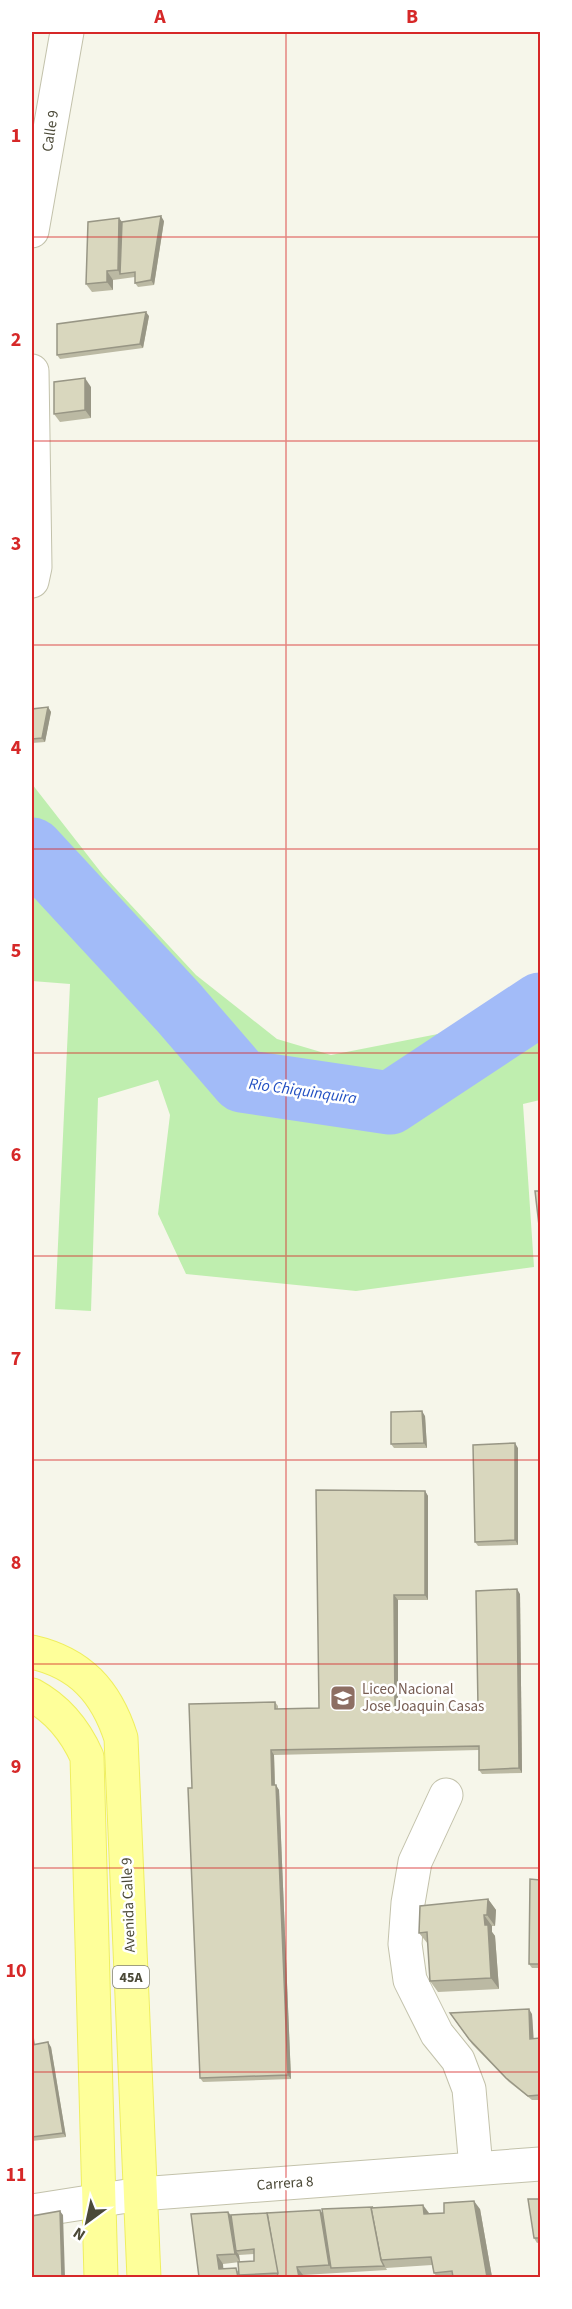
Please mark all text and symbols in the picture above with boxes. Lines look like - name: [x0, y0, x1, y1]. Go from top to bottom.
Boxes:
- text: A: [153, 3, 166, 31]
- text: B: [406, 3, 418, 31]
- street label: Calle 9: [37, 109, 64, 153]
- text: 1: [11, 122, 21, 150]
- text: 2: [11, 326, 21, 354]
- text: 3: [11, 530, 21, 558]
- text: 4: [11, 734, 22, 762]
- text: 5: [11, 937, 21, 965]
- water label: Río Chiquinquira: [247, 1073, 359, 1110]
- text: 6: [11, 1141, 21, 1169]
- text: 7: [11, 1345, 21, 1373]
- text: 8: [11, 1549, 21, 1577]
- place label: Liceo Nacional Jose Joaquin Casas: [362, 1679, 484, 1717]
- school or university icon: Liceo Nacional Jose Joaquin Casas: [328, 1683, 358, 1713]
- text: 9: [11, 1753, 21, 1781]
- street label: Avenida Calle 9: [116, 1857, 141, 1953]
- text: 10: [5, 1957, 27, 1985]
- road number: 45A: [113, 1966, 149, 1988]
- text: 11: [5, 2161, 27, 2189]
- street label: Carrera 8: [256, 2171, 314, 2196]
- north arrow: [57, 2192, 117, 2252]
- text: N: [69, 2222, 90, 2246]

